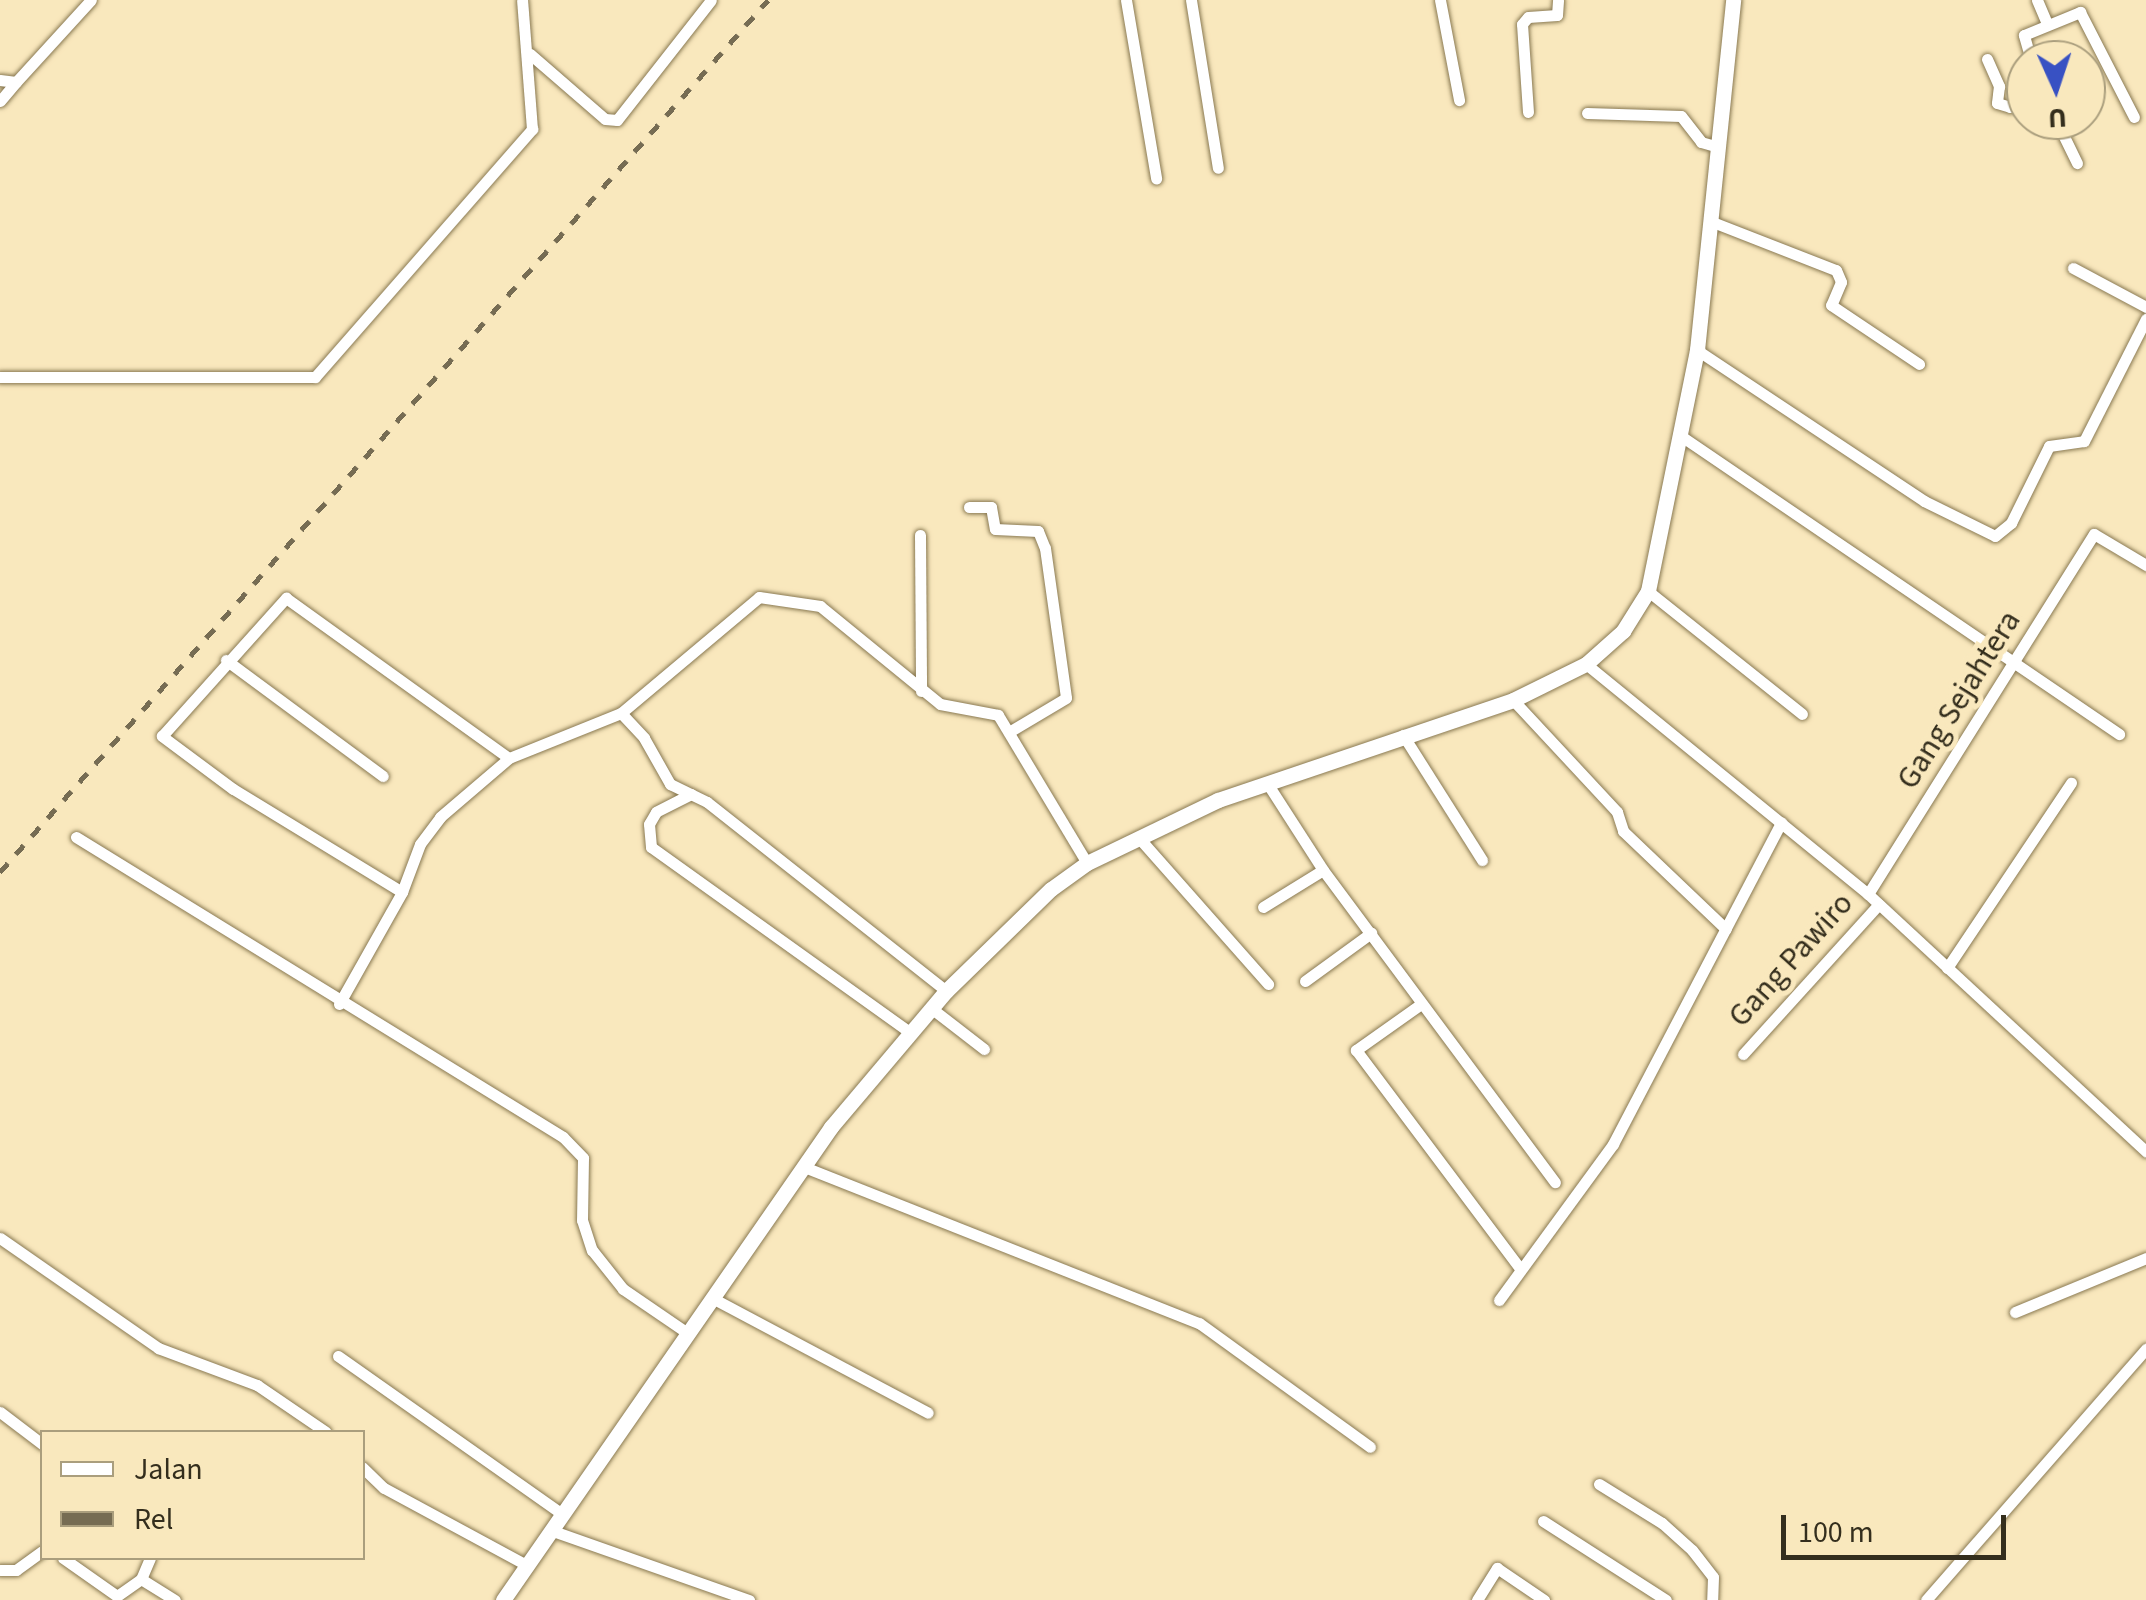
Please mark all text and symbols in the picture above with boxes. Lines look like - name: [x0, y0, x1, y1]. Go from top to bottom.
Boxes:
- north arrow: [2006, 40, 2106, 140]
- text: U: [2047, 98, 2068, 138]
- street label: Gang Sejahtera: [1889, 604, 2029, 796]
- street label: Gang Pawiro: [1721, 885, 1861, 1035]
- legend: [40, 1430, 365, 1560]
- text: Jalan: [134, 1448, 203, 1491]
- scale bar: [1786, 1495, 2011, 1557]
- text: Rel: [134, 1498, 173, 1541]
- text: 100 m: [1798, 1511, 1874, 1554]

